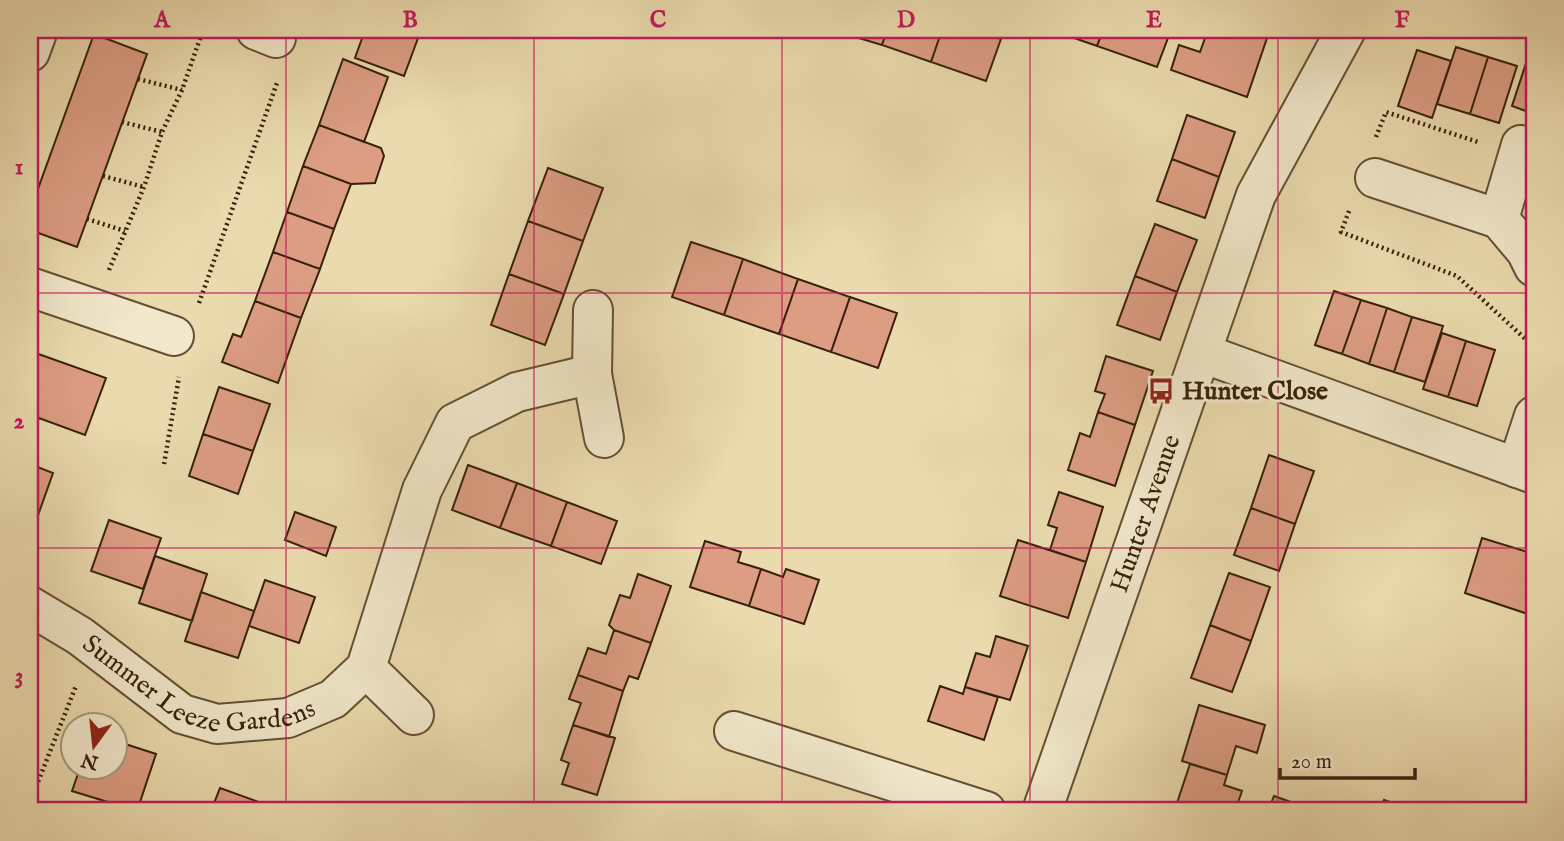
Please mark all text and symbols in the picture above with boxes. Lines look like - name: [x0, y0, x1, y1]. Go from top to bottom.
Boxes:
- text: A: [153, 6, 171, 35]
- text: B: [402, 6, 418, 35]
- text: C: [650, 6, 667, 35]
- text: D: [897, 6, 915, 35]
- text: E: [1146, 6, 1162, 35]
- text: F: [1395, 6, 1410, 35]
- text: 1: [15, 153, 23, 182]
- place label: Hunter Close: [1182, 375, 1328, 408]
- bus stop icon: Hunter Close: [1146, 376, 1176, 406]
- text: 2: [14, 407, 25, 436]
- street label: Hunter Avenue: [1103, 430, 1188, 597]
- street label: Summer Leeze Gardens: [76, 627, 320, 741]
- text: 3: [15, 662, 23, 691]
- north arrow: [60, 712, 130, 782]
- scale bar: [1280, 736, 1415, 780]
- text: N: [79, 747, 102, 774]
- text: 20 m: [1291, 749, 1332, 776]

